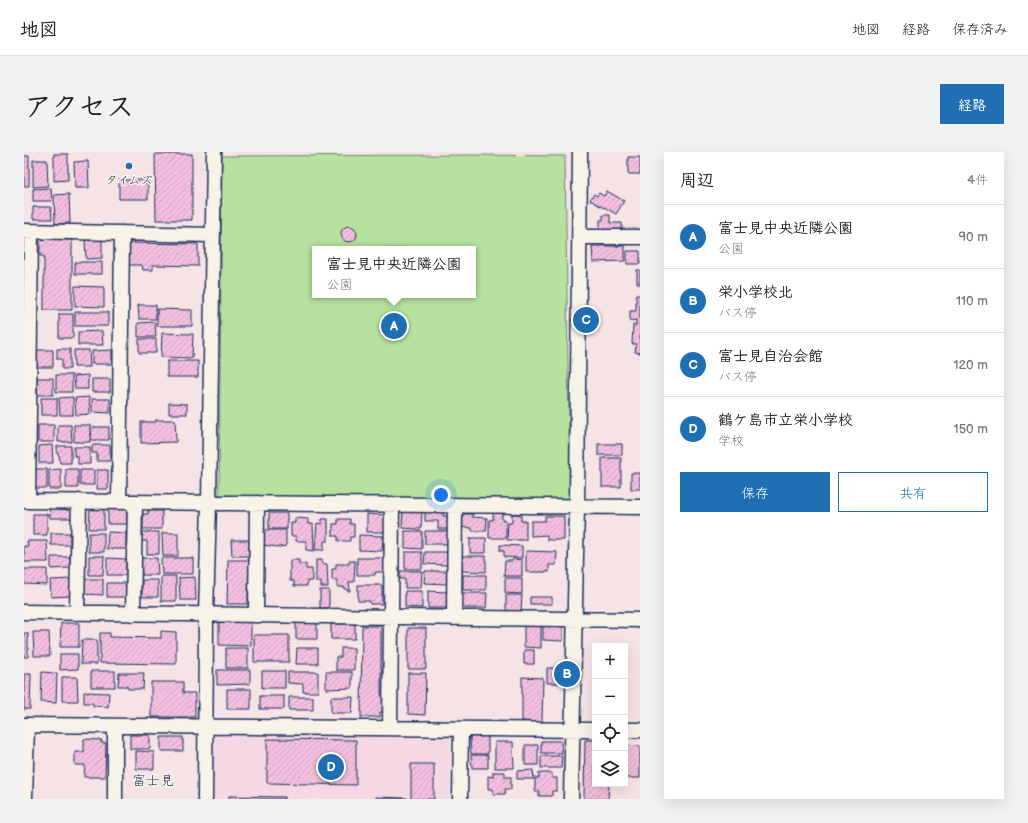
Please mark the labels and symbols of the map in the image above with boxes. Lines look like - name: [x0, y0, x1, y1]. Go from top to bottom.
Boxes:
- marker: タイムズ: [124, 161, 134, 171]
- place label: タイムズ: [105, 173, 153, 188]
- pin: C: [573, 305, 599, 335]
- pin: A: [381, 311, 407, 341]
- your location: [431, 485, 451, 505]
- pin: B: [554, 659, 580, 689]
- pin: D: [318, 752, 344, 782]
- district label: 富士見: [132, 772, 174, 789]

